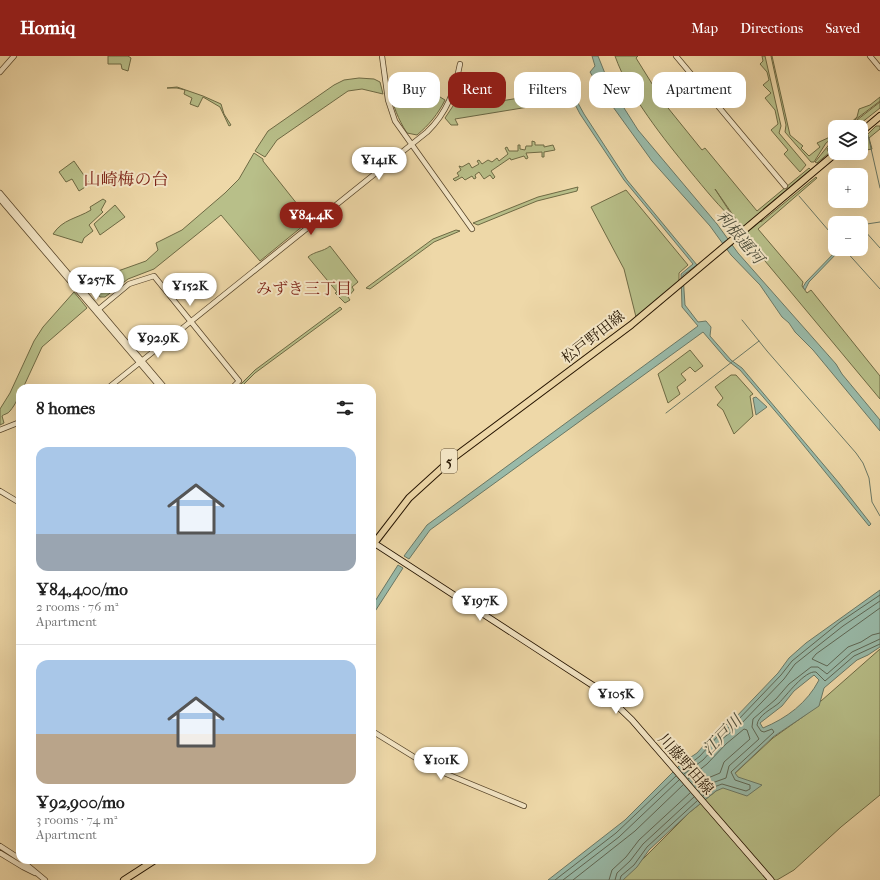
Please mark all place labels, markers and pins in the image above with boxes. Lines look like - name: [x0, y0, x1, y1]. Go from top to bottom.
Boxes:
- pin: ¥141K: [351, 147, 407, 181]
- pin: ¥84.4K: [278, 202, 344, 236]
- pin: ¥257K: [68, 267, 124, 301]
- pin: ¥152K: [162, 273, 218, 307]
- pin: ¥92.9K: [125, 325, 191, 359]
- pin: ¥197K: [452, 588, 508, 622]
- pin: ¥105K: [588, 681, 644, 715]
- pin: ¥101K: [413, 747, 469, 781]

